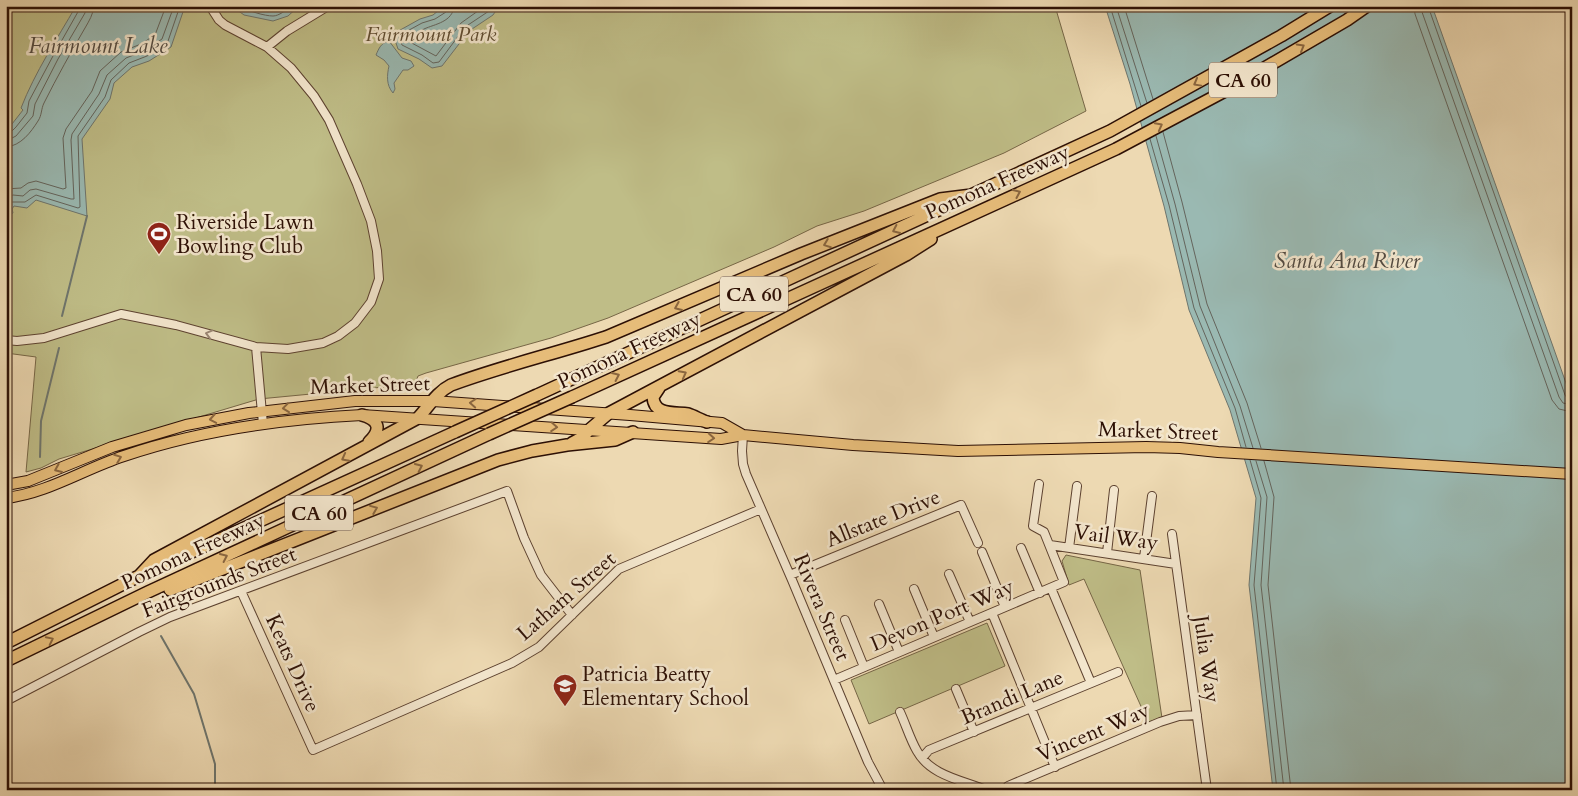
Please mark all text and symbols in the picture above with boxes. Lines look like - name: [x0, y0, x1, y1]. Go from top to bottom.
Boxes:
- park label: Fairmount Park: [366, 20, 497, 49]
- water label: Fairmount Lake: [28, 31, 168, 61]
- one-way arrow: [1295, 43, 1304, 53]
- road number: CA 60: [1209, 62, 1277, 98]
- one-way arrow: [1193, 77, 1202, 87]
- one-way arrow: [1153, 122, 1162, 132]
- street label: Pomona Freeway: [920, 138, 1074, 227]
- one-way arrow: [1012, 189, 1021, 200]
- place label: Riverside Lawn Bowling Club: [176, 208, 314, 261]
- sports icon: Riverside Lawn Bowling Club: [146, 221, 172, 255]
- one-way arrow: [892, 223, 901, 234]
- one-way arrow: [823, 237, 832, 248]
- water label: Santa Ana River: [1274, 246, 1421, 276]
- road number: CA 60: [720, 276, 788, 312]
- one-way arrow: [674, 300, 683, 311]
- street label: Pomona Freeway: [553, 305, 706, 396]
- one-way arrow: [205, 330, 213, 340]
- street label: Market Street: [310, 369, 431, 402]
- one-way arrow: [678, 370, 687, 380]
- one-way arrow: [611, 372, 620, 383]
- one-way arrow: [469, 398, 477, 409]
- one-way arrow: [281, 402, 289, 413]
- one-way arrow: [208, 413, 217, 424]
- street label: Market Street: [1097, 415, 1219, 448]
- one-way arrow: [551, 422, 559, 433]
- one-way arrow: [707, 433, 715, 444]
- one-way arrow: [341, 452, 350, 462]
- one-way arrow: [113, 454, 121, 464]
- one-way arrow: [414, 462, 423, 473]
- one-way arrow: [54, 463, 63, 473]
- street label: Allstate Drive: [822, 482, 945, 555]
- road number: CA 60: [285, 496, 353, 530]
- one-way arrow: [369, 505, 378, 515]
- street label: Pomona Freeway: [117, 506, 270, 597]
- street label: Vail Way: [1072, 517, 1160, 558]
- street label: Fairgrounds Street: [138, 540, 301, 625]
- street label: Latham Street: [510, 545, 623, 648]
- street label: Rivera Street: [786, 549, 857, 665]
- one-way arrow: [219, 553, 228, 563]
- street label: Devon Port Way: [866, 572, 1018, 659]
- street label: Keats Drive: [258, 610, 327, 717]
- street label: Julia Way: [1186, 611, 1227, 705]
- one-way arrow: [45, 636, 54, 646]
- place label: Patricia Beatty Elementary School: [582, 660, 749, 713]
- street label: Brandi Lane: [956, 663, 1068, 732]
- school or university icon: Patricia Beatty Elementary School: [552, 673, 578, 707]
- street label: Vincent Way: [1032, 696, 1154, 769]

